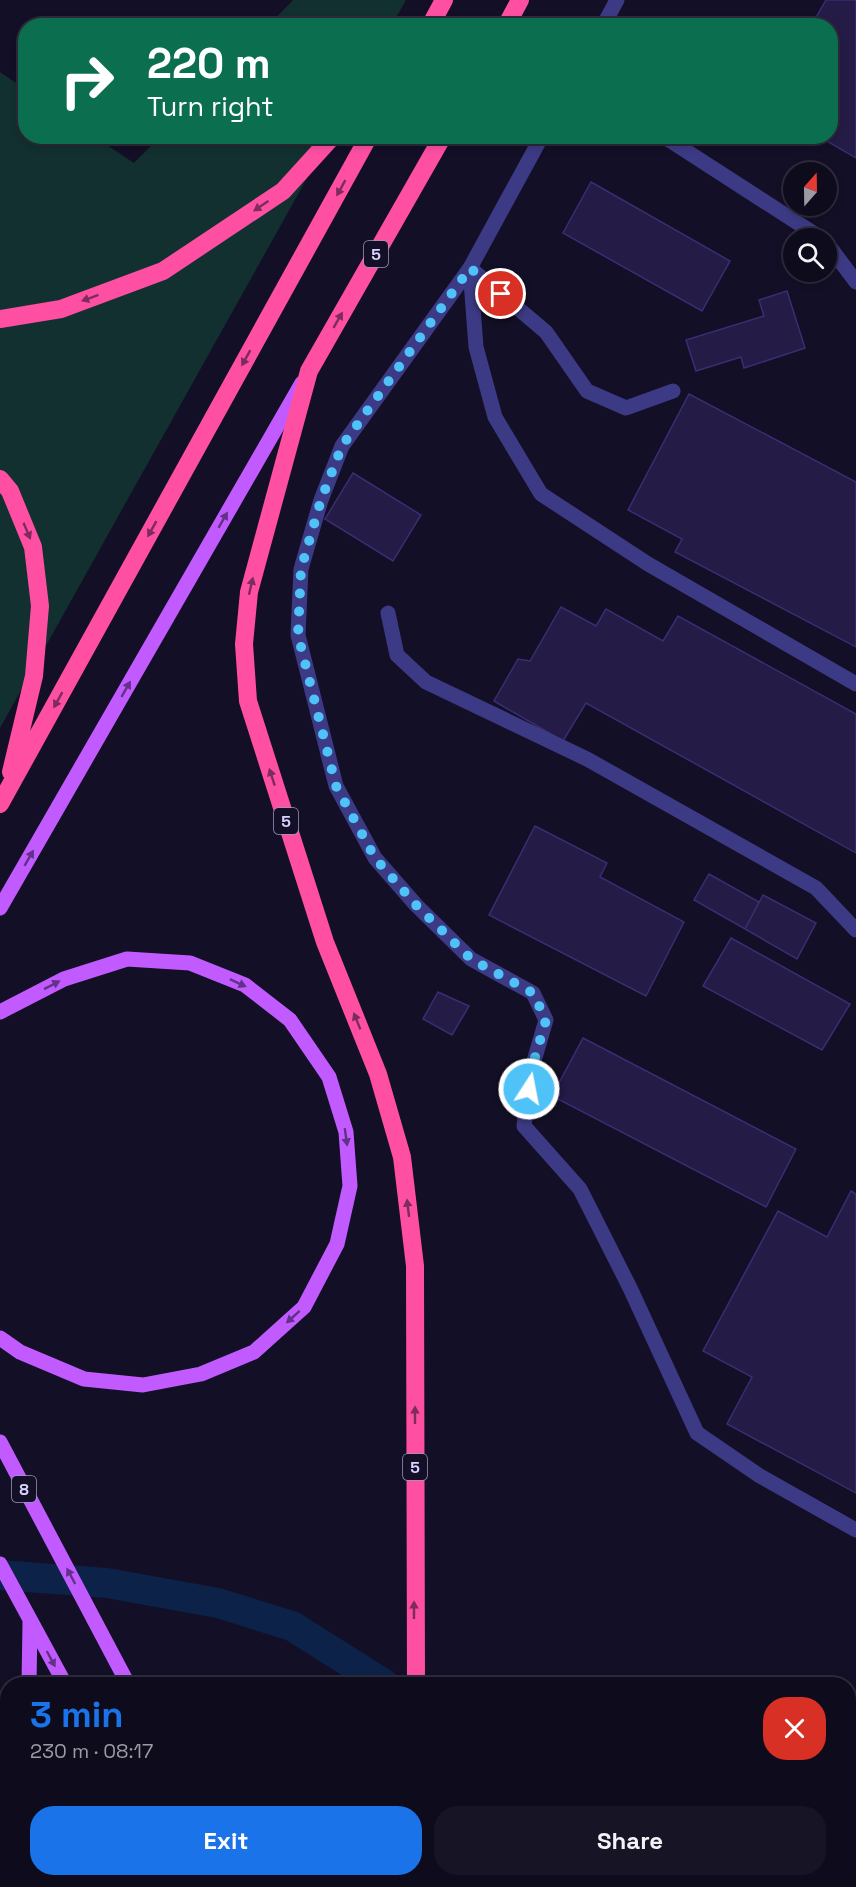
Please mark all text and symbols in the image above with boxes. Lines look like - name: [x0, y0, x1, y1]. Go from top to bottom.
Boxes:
- text: 220 m: [147, 37, 271, 90]
- icon: right: [48, 42, 126, 120]
- text: Turn right: [147, 89, 274, 124]
- north arrow: [783, 162, 837, 216]
- map controls: [783, 162, 837, 282]
- one-way arrow: [336, 180, 346, 197]
- one-way arrow: [253, 200, 269, 212]
- button: search: [783, 228, 837, 282]
- road number: 5: [364, 241, 388, 267]
- pin: [475, 268, 526, 319]
- icon: arrive: [484, 277, 517, 310]
- one-way arrow: [81, 294, 99, 303]
- one-way arrow: [333, 311, 343, 328]
- one-way arrow: [241, 350, 251, 367]
- one-way arrow: [218, 511, 228, 528]
- one-way arrow: [147, 521, 157, 538]
- one-way arrow: [23, 522, 32, 540]
- one-way arrow: [246, 577, 256, 596]
- one-way arrow: [121, 681, 132, 697]
- one-way arrow: [53, 692, 63, 709]
- one-way arrow: [267, 768, 277, 786]
- road number: 5: [274, 808, 298, 834]
- one-way arrow: [24, 849, 34, 866]
- one-way arrow: [230, 978, 247, 987]
- one-way arrow: [44, 980, 61, 990]
- one-way arrow: [351, 1012, 361, 1030]
- position arrow: [497, 1057, 561, 1121]
- one-way arrow: [341, 1127, 350, 1146]
- one-way arrow: [403, 1198, 413, 1217]
- one-way arrow: [286, 1310, 301, 1323]
- one-way arrow: [410, 1406, 420, 1425]
- road number: 5: [403, 1454, 427, 1480]
- road number: 8: [12, 1476, 36, 1502]
- one-way arrow: [66, 1568, 76, 1585]
- one-way arrow: [409, 1601, 419, 1620]
- one-way arrow: [47, 1651, 56, 1668]
- text: 3 min: [30, 1692, 124, 1738]
- button: close: [763, 1697, 826, 1760]
- text: 230 m · 08:17: [30, 1738, 153, 1764]
- button: Exit: [30, 1806, 422, 1875]
- button: Share: [434, 1806, 826, 1875]

